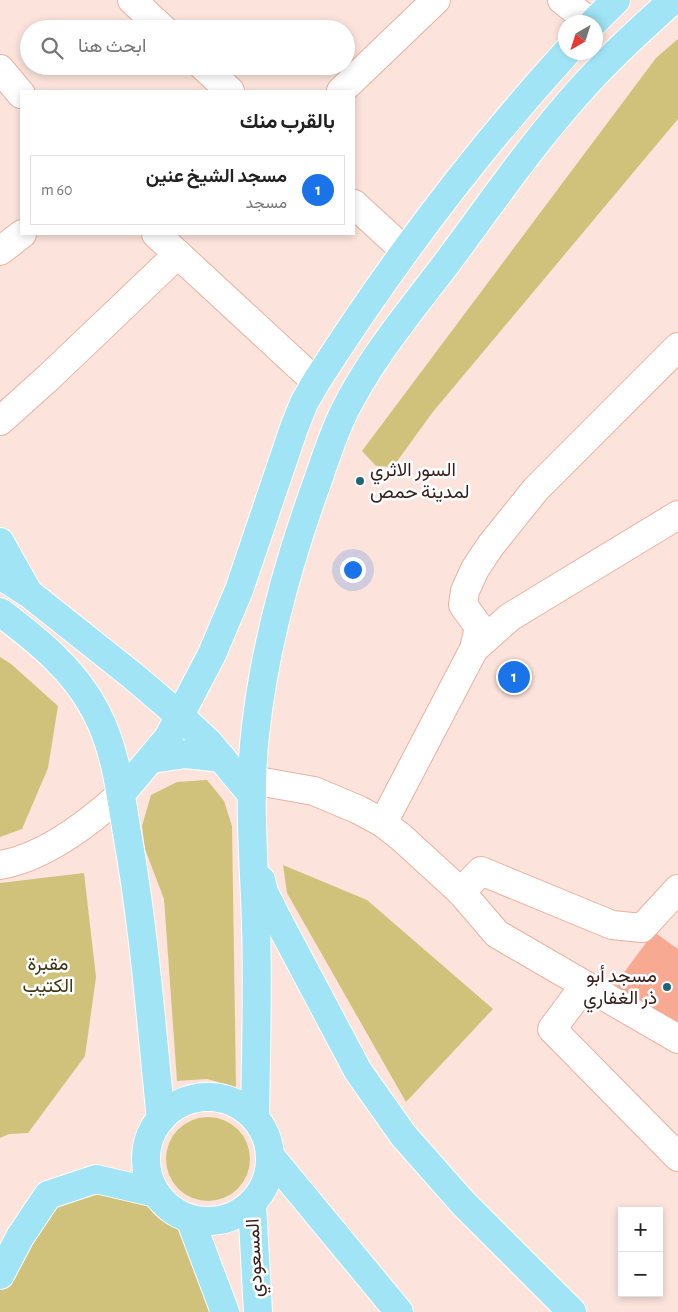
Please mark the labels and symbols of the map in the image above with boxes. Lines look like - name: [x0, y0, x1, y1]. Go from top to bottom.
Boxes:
- north arrow: [558, 15, 603, 60]
- place label: السور الاثري لمدينة حمص: [370, 461, 470, 503]
- marker: السور الاثري لمدينة حمص: [354, 475, 366, 487]
- your location: [340, 557, 366, 583]
- pin: 1: [498, 658, 530, 696]
- park label: مقبرة الكتيب: [23, 955, 73, 997]
- place label: مسجد أبو ذر الغفاري: [583, 965, 657, 1013]
- marker: مسجد أبو ذر الغفاري: [661, 981, 673, 993]
- street label: المسعودي: [243, 1218, 272, 1298]

